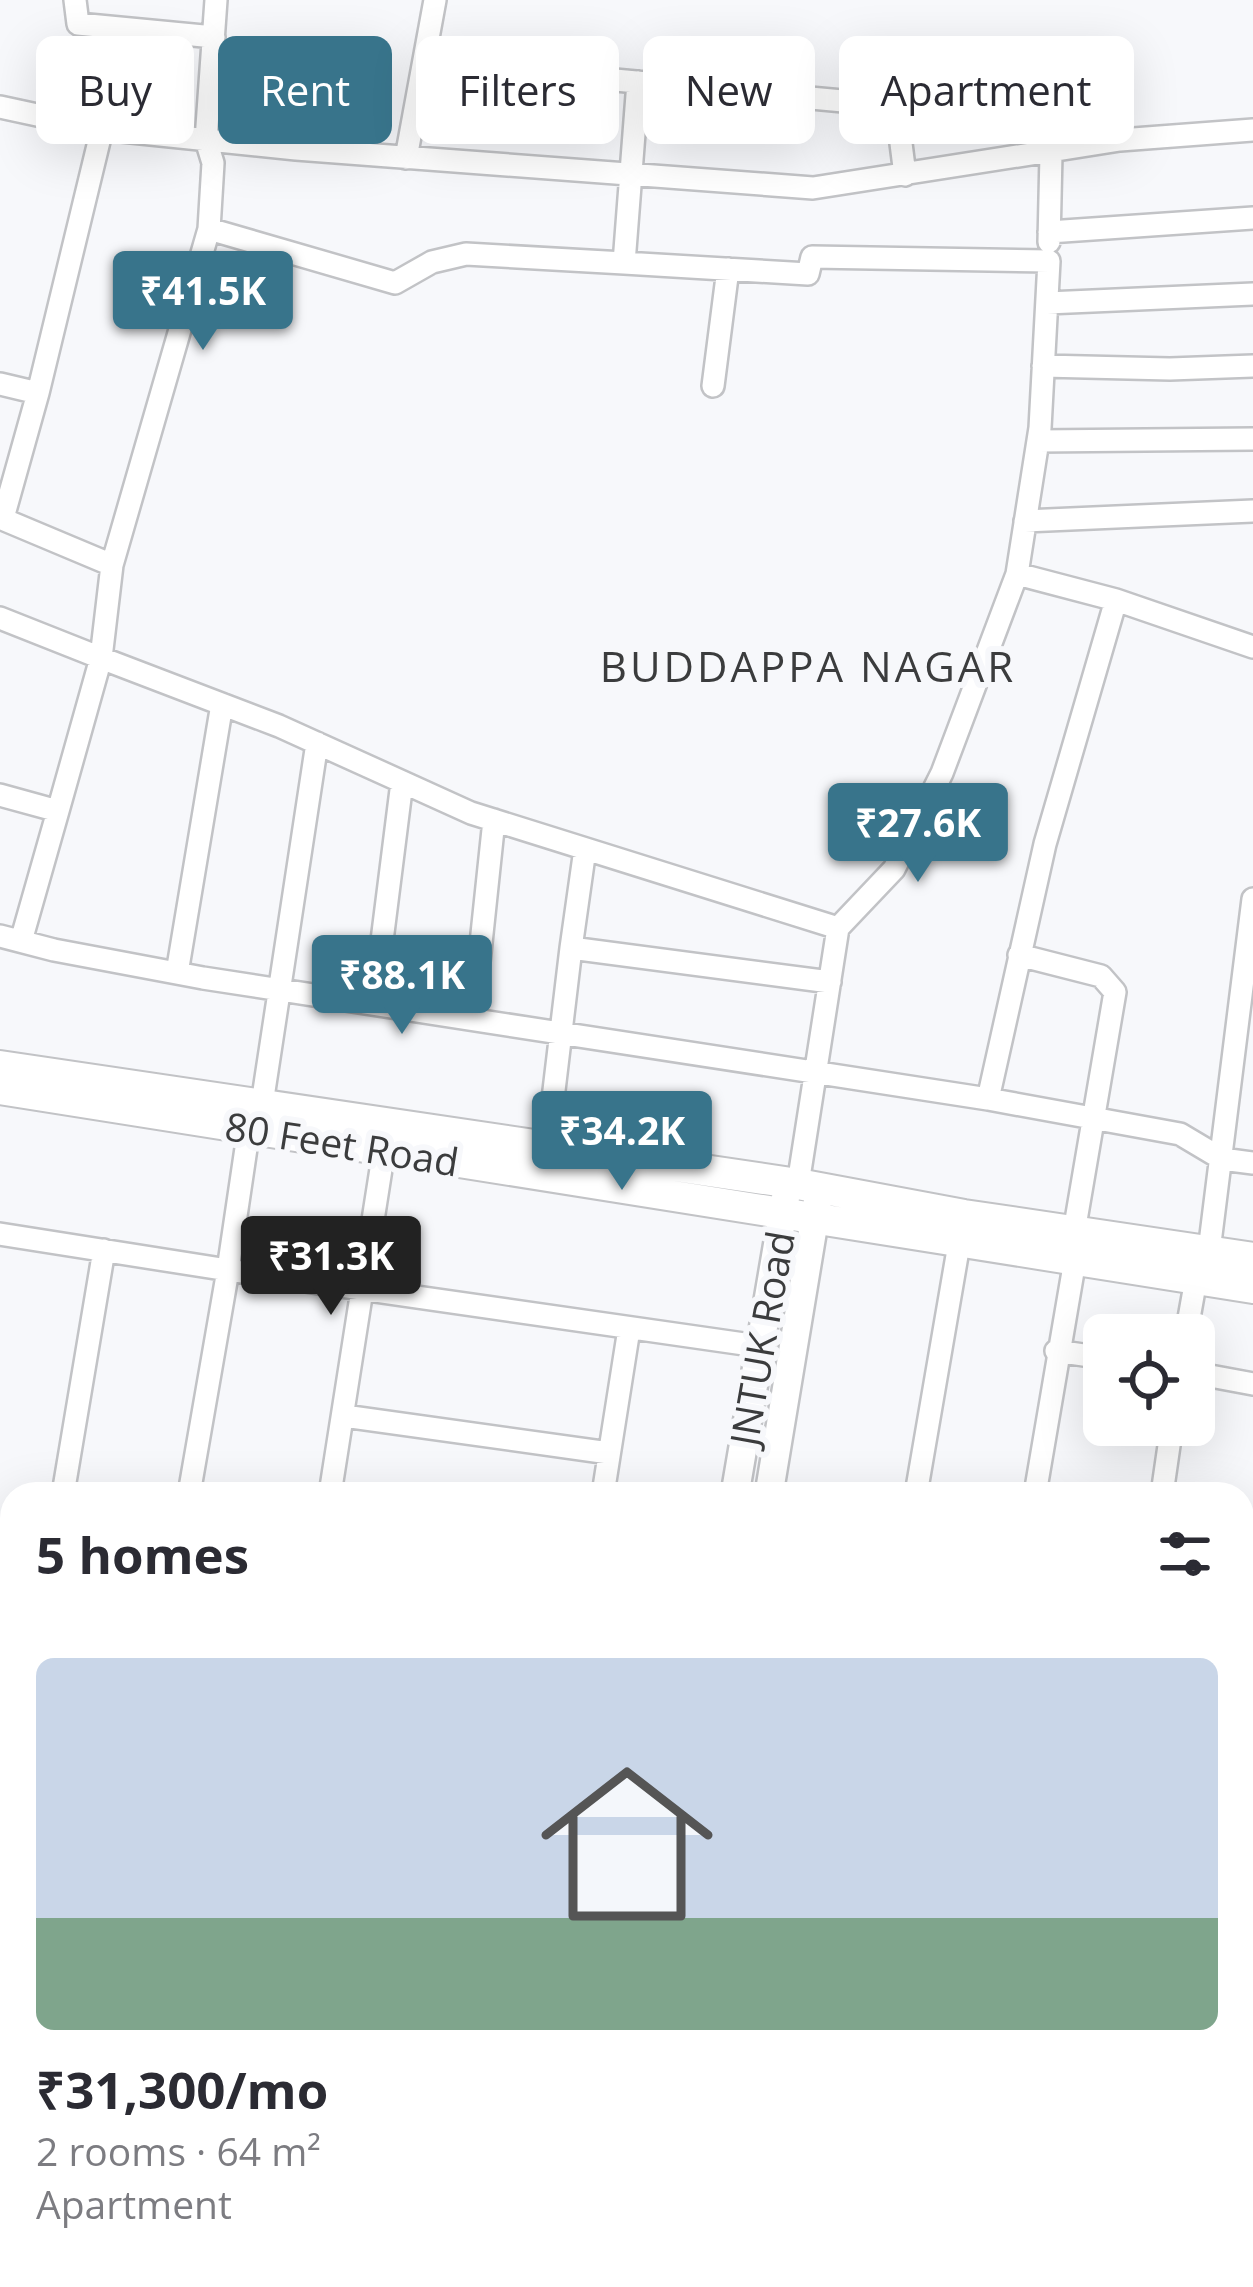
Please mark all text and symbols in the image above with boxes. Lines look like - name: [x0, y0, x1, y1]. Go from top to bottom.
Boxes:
- chip: Buy: [36, 36, 194, 144]
- chip: Rent: [218, 36, 392, 144]
- chip: Filters: [416, 36, 619, 144]
- chip: New: [643, 36, 815, 144]
- chip: Apartment: [839, 36, 1134, 144]
- pin: ₹41.5K: [105, 251, 301, 353]
- text: ₹41.5K: [140, 263, 266, 316]
- district label: BUDDAPPA NAGAR: [600, 637, 1016, 694]
- pin: ₹27.6K: [820, 783, 1016, 885]
- text: ₹27.6K: [855, 795, 981, 848]
- pin: ₹88.1K: [304, 935, 500, 1037]
- text: ₹88.1K: [339, 947, 465, 1000]
- pin: ₹34.2K: [524, 1091, 720, 1193]
- street label: 80 Feet Road: [221, 1098, 463, 1188]
- text: ₹34.2K: [559, 1103, 685, 1156]
- pin: ₹31.3K: [233, 1216, 429, 1318]
- street label: JNTUK Road: [715, 1227, 806, 1453]
- text: ₹31.3K: [268, 1228, 394, 1281]
- map controls: [1083, 1314, 1215, 1446]
- button: locate: [1083, 1314, 1215, 1446]
- text: 5 homes: [36, 1519, 249, 1589]
- icon: filters: [1152, 1521, 1218, 1587]
- icon: home: [519, 1736, 735, 1952]
- text: ₹31,300/mo: [36, 2054, 328, 2124]
- text: 2 rooms · 64 m²: [36, 2124, 321, 2177]
- text: Apartment: [36, 2177, 232, 2230]

